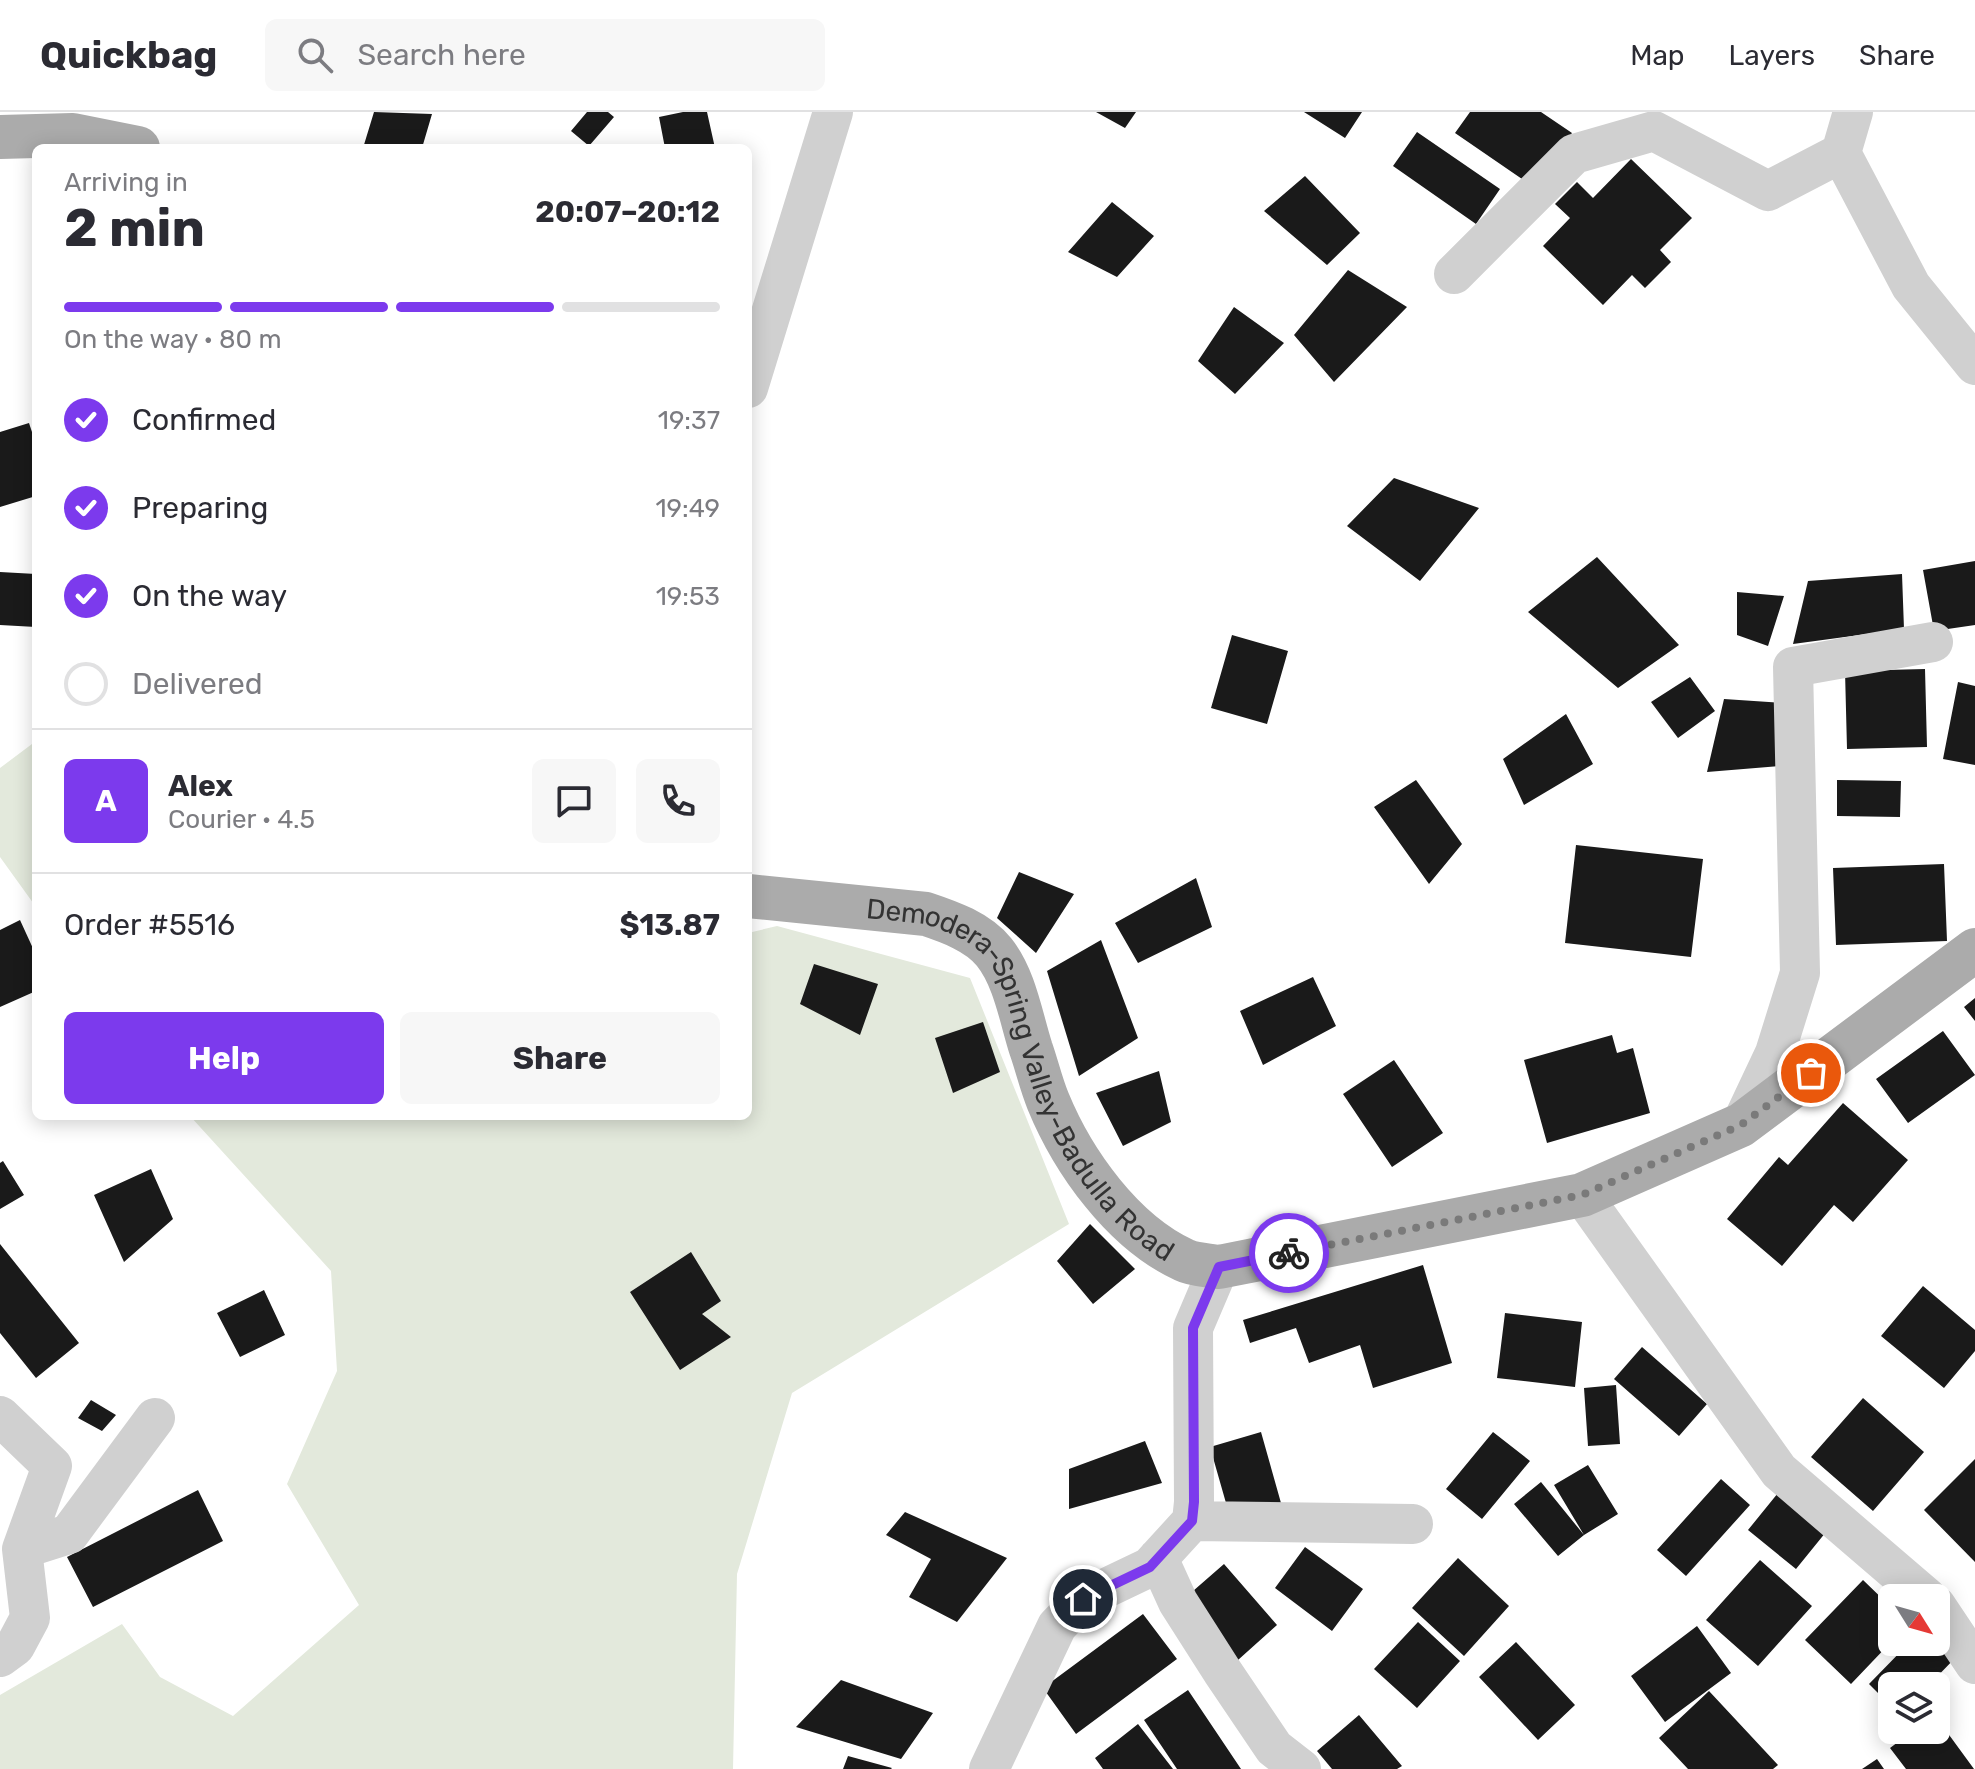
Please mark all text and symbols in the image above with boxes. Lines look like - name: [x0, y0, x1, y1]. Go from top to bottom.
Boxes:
- search box: [265, 19, 825, 91]
- text: Quickbag: [40, 32, 217, 78]
- icon: search: [293, 33, 337, 77]
- text: Search here: [357, 37, 526, 73]
- text: Map: [1630, 39, 1685, 72]
- text: Layers: [1729, 39, 1815, 72]
- text: Share: [1859, 39, 1935, 72]
- text: Arriving in: [64, 167, 188, 198]
- text: 20:07–20:12: [535, 194, 720, 230]
- text: 2 min: [64, 197, 205, 259]
- text: On the way · 80 m: [64, 324, 282, 355]
- icon: check: [64, 398, 108, 442]
- text: Confirmed: [132, 402, 276, 438]
- text: 19:37: [658, 405, 720, 436]
- icon: check: [64, 486, 108, 530]
- text: Preparing: [132, 490, 268, 526]
- text: 19:49: [655, 493, 720, 524]
- icon: check: [64, 574, 108, 618]
- text: On the way: [132, 578, 287, 614]
- text: 19:53: [656, 581, 720, 612]
- text: Delivered: [132, 666, 263, 702]
- button: chat: [532, 759, 616, 843]
- button: phone: [636, 759, 720, 843]
- text: Alex: [168, 768, 233, 804]
- text: A: [95, 783, 117, 819]
- text: Courier · 4.5: [168, 804, 315, 835]
- street label: Demodera-Spring Valley-Badulla Road: [865, 892, 1180, 1268]
- text: Order #5516: [64, 907, 235, 943]
- text: $13.87: [619, 907, 720, 943]
- button: Help: [64, 1012, 384, 1104]
- button: Share: [400, 1012, 720, 1104]
- pin: [1777, 1039, 1845, 1107]
- icon: bag: [1789, 1051, 1833, 1095]
- courier: [1249, 1213, 1329, 1293]
- icon: bike: [1267, 1231, 1311, 1275]
- pin: [1049, 1565, 1117, 1633]
- icon: home: [1061, 1577, 1105, 1621]
- north arrow: [1878, 1584, 1950, 1656]
- map controls: [1878, 1584, 1950, 1744]
- button: layers: [1878, 1672, 1950, 1744]

